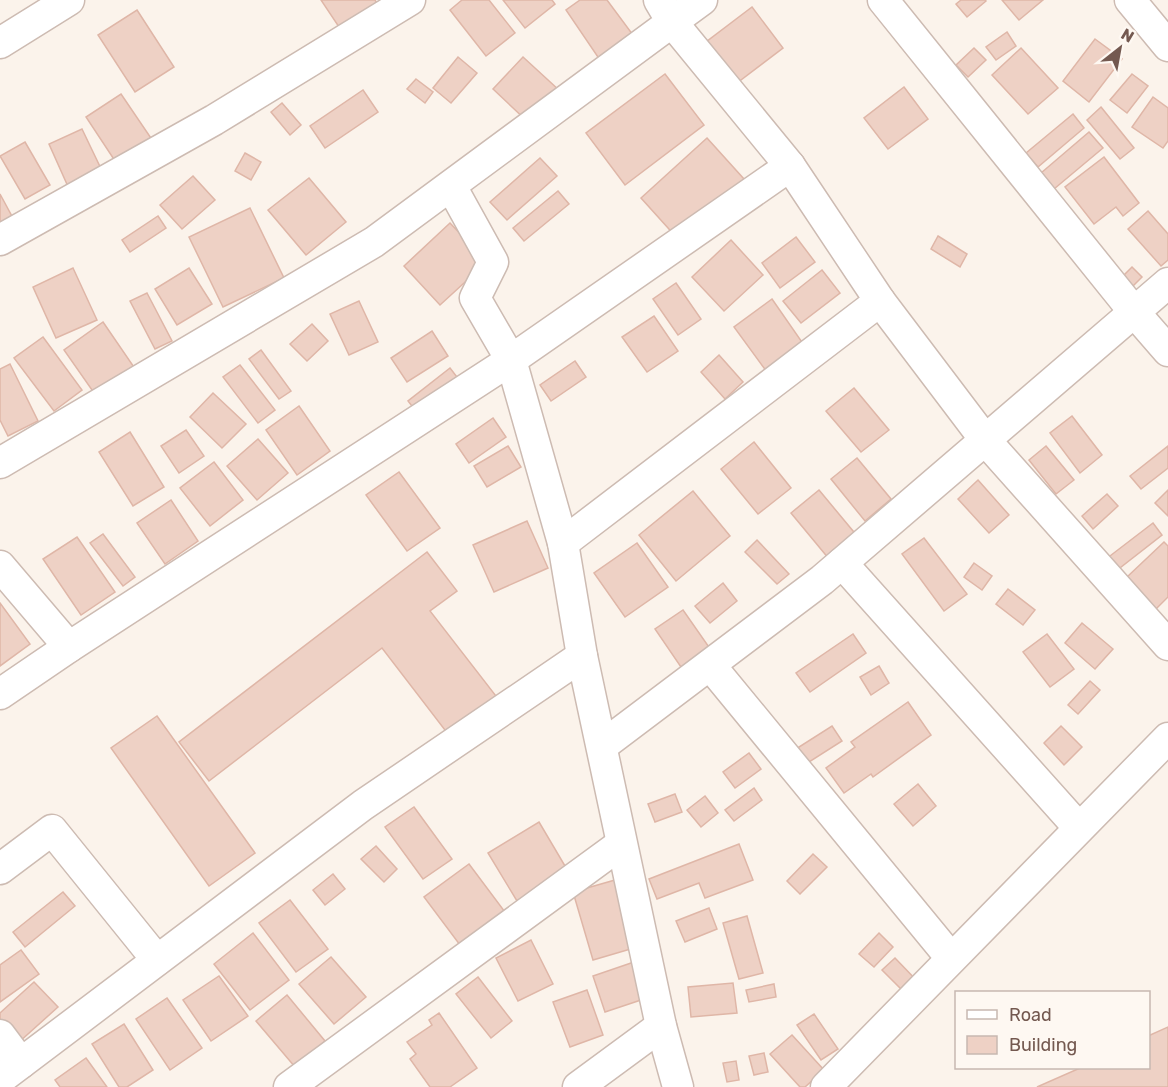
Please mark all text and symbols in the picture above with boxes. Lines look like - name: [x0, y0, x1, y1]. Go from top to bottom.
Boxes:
- north arrow: [1090, 18, 1150, 78]
- text: N: [1118, 24, 1137, 47]
- legend: [955, 991, 1150, 1069]
- text: Road: [1009, 1004, 1052, 1026]
- text: Building: [1009, 1034, 1077, 1056]

